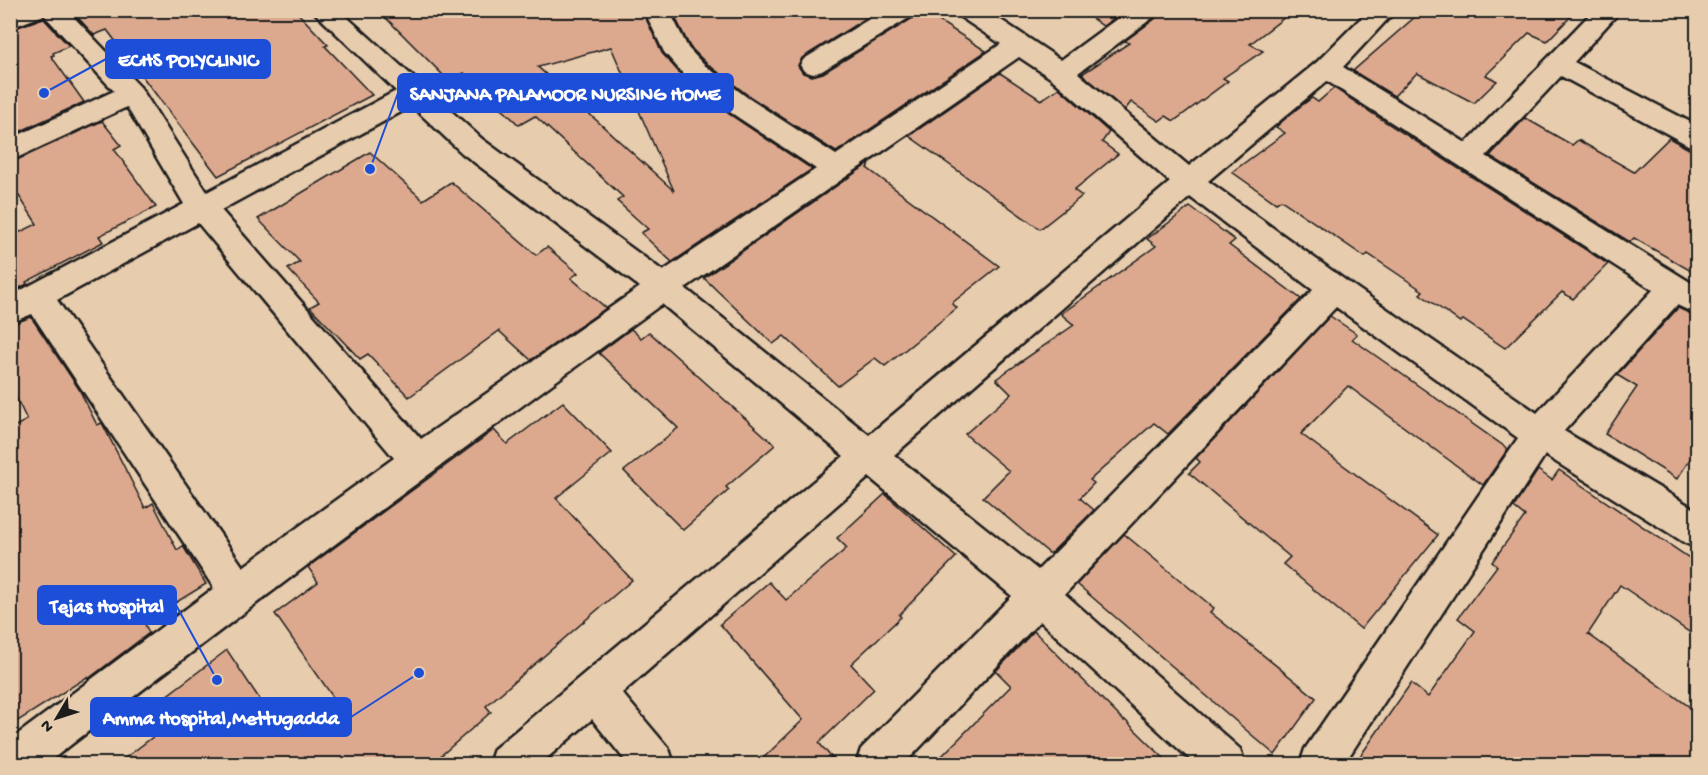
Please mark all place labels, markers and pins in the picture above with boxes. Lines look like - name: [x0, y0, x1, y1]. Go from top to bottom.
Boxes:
- callout: ECHS POLYCLINIC: [106, 40, 270, 78]
- callout: SANJANA PALAMOOR NURSING HOME: [398, 74, 733, 112]
- callout: Tejas Hospital: [38, 586, 176, 624]
- callout: Amma Hospital,Mettugadda: [91, 698, 351, 736]

